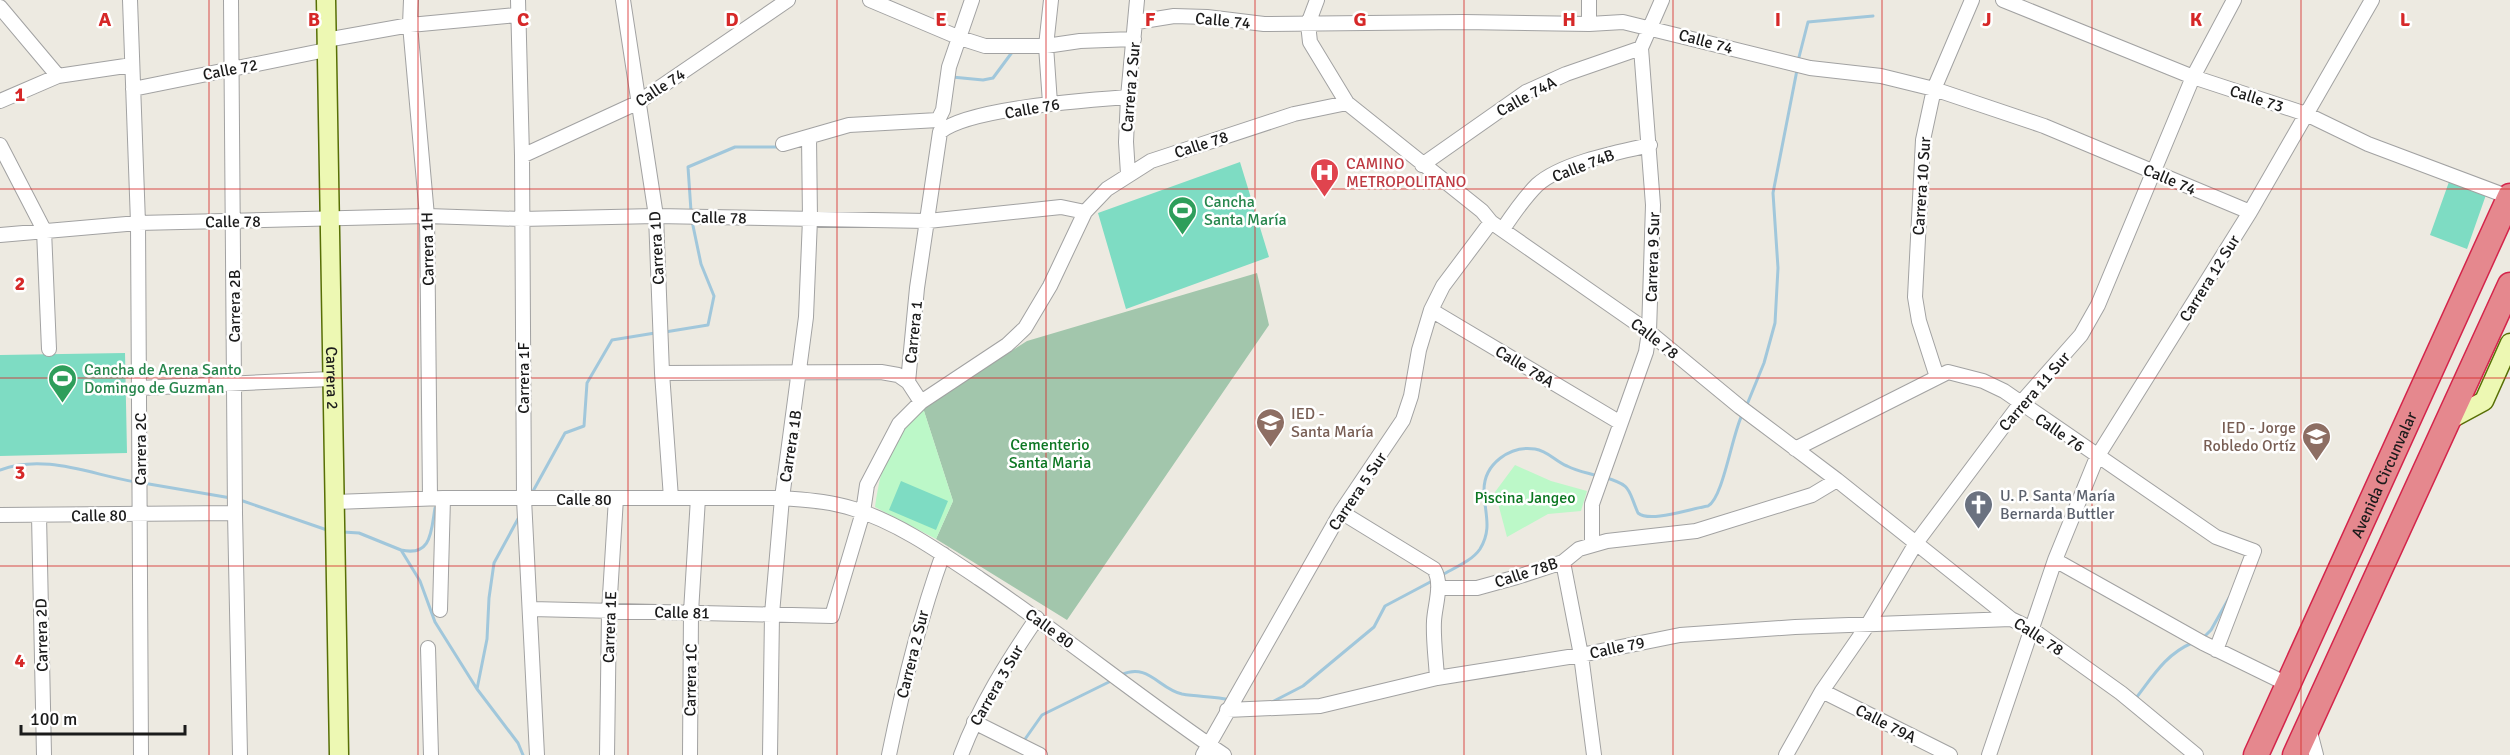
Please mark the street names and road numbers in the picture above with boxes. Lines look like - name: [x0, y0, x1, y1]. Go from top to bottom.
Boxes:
- street label: Calle 74: [1194, 9, 1252, 33]
- street label: Calle 74: [1676, 25, 1735, 59]
- street label: Carrera 2 Sur: [1117, 41, 1145, 133]
- street label: Calle 72: [201, 55, 259, 85]
- street label: Calle 74: [632, 64, 690, 111]
- street label: Calle 74A: [1493, 72, 1560, 121]
- street label: Calle 73: [2227, 81, 2286, 117]
- street label: Calle 76: [1003, 94, 1061, 124]
- street label: Calle 78: [1172, 127, 1231, 163]
- street label: Carrera 10 Sur: [1909, 136, 1935, 236]
- street label: Calle 74B: [1549, 145, 1617, 187]
- street label: Calle 74: [2140, 160, 2199, 200]
- street label: Calle 78: [691, 208, 747, 228]
- street label: Carrera 1D: [645, 211, 669, 285]
- street label: Carrera 9 Sur: [1641, 211, 1665, 302]
- street label: Calle 78: [205, 212, 261, 232]
- street label: Carrera 1H: [417, 212, 439, 286]
- street label: Carrera 12 Sur: [2175, 231, 2245, 326]
- street label: Carrera 2B: [225, 270, 245, 342]
- street label: Carrera 1: [901, 300, 927, 365]
- street label: Calle 78: [1626, 314, 1682, 364]
- street label: Calle 78A: [1491, 341, 1558, 392]
- street label: Carrera 1F: [514, 342, 534, 414]
- street label: Carrera 2: [321, 346, 342, 410]
- street label: Carrera 11 Sur: [1995, 348, 2075, 436]
- street label: Carrera 1B: [775, 409, 807, 484]
- street label: Calle 76: [2031, 409, 2088, 457]
- street label: Avenida Circunvalar: [2347, 409, 2422, 541]
- street label: Carrera 2C: [131, 412, 151, 485]
- street label: Carrera 5 Sur: [1324, 448, 1391, 535]
- street label: Calle 80: [556, 490, 612, 510]
- street label: Calle 80: [71, 506, 127, 526]
- street label: Calle 78B: [1492, 553, 1560, 593]
- street label: Carrera 1E: [599, 591, 621, 663]
- street label: Carrera 2D: [31, 598, 53, 672]
- street label: Calle 81: [654, 603, 710, 623]
- street label: Calle 80: [1021, 604, 1078, 653]
- street label: Carrera 2 Sur: [892, 608, 934, 700]
- street label: Calle 78: [2010, 613, 2067, 660]
- street label: Calle 79: [1588, 632, 1646, 664]
- street label: Carrera 3 Sur: [966, 641, 1028, 730]
- street label: Carrera 1C: [680, 643, 702, 717]
- street label: Calle 79A: [1852, 700, 1919, 748]

